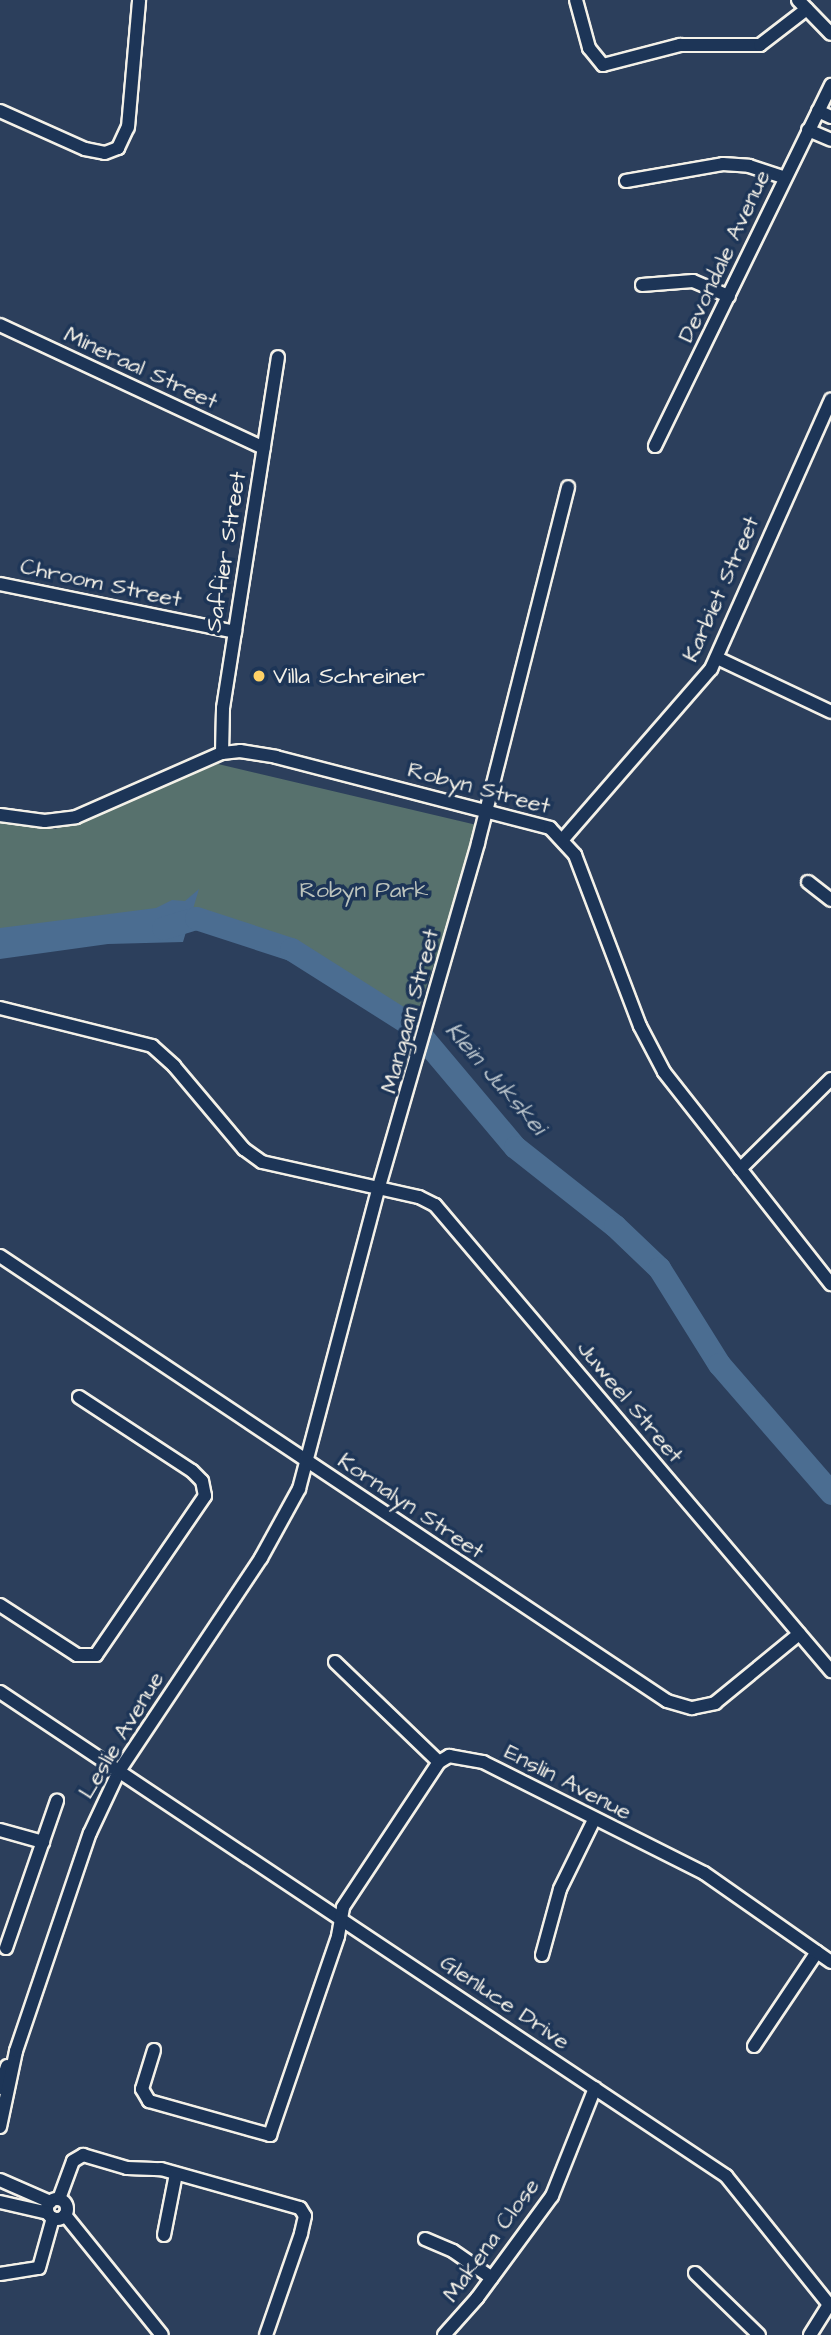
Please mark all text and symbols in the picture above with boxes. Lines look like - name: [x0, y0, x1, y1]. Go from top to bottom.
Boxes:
- street label: Devondale Avenue: [672, 165, 776, 347]
- street label: Mineraal Street: [60, 320, 222, 416]
- street label: Saffier Street: [200, 470, 252, 634]
- street label: Karbiet Street: [677, 512, 765, 666]
- street label: Chroom Street: [18, 552, 184, 614]
- place label: Villa Schreiner: [273, 662, 425, 690]
- marker: Villa Schreiner: [251, 668, 267, 684]
- street label: Robyn Street: [405, 756, 553, 820]
- park label: Robyn Park: [300, 876, 428, 904]
- street label: Mangaan Street: [375, 926, 445, 1096]
- water label: Klein Jukskei: [438, 1017, 552, 1141]
- street label: Juweel Street: [571, 1335, 689, 1469]
- street label: Kornalyn Street: [333, 1447, 489, 1565]
- street label: Leslie Avenue: [72, 1666, 170, 1804]
- street label: Enslin Avenue: [500, 1738, 636, 1826]
- street label: Glenluce Drive: [435, 1948, 575, 2056]
- street label: Makena Close: [437, 2173, 545, 2307]

